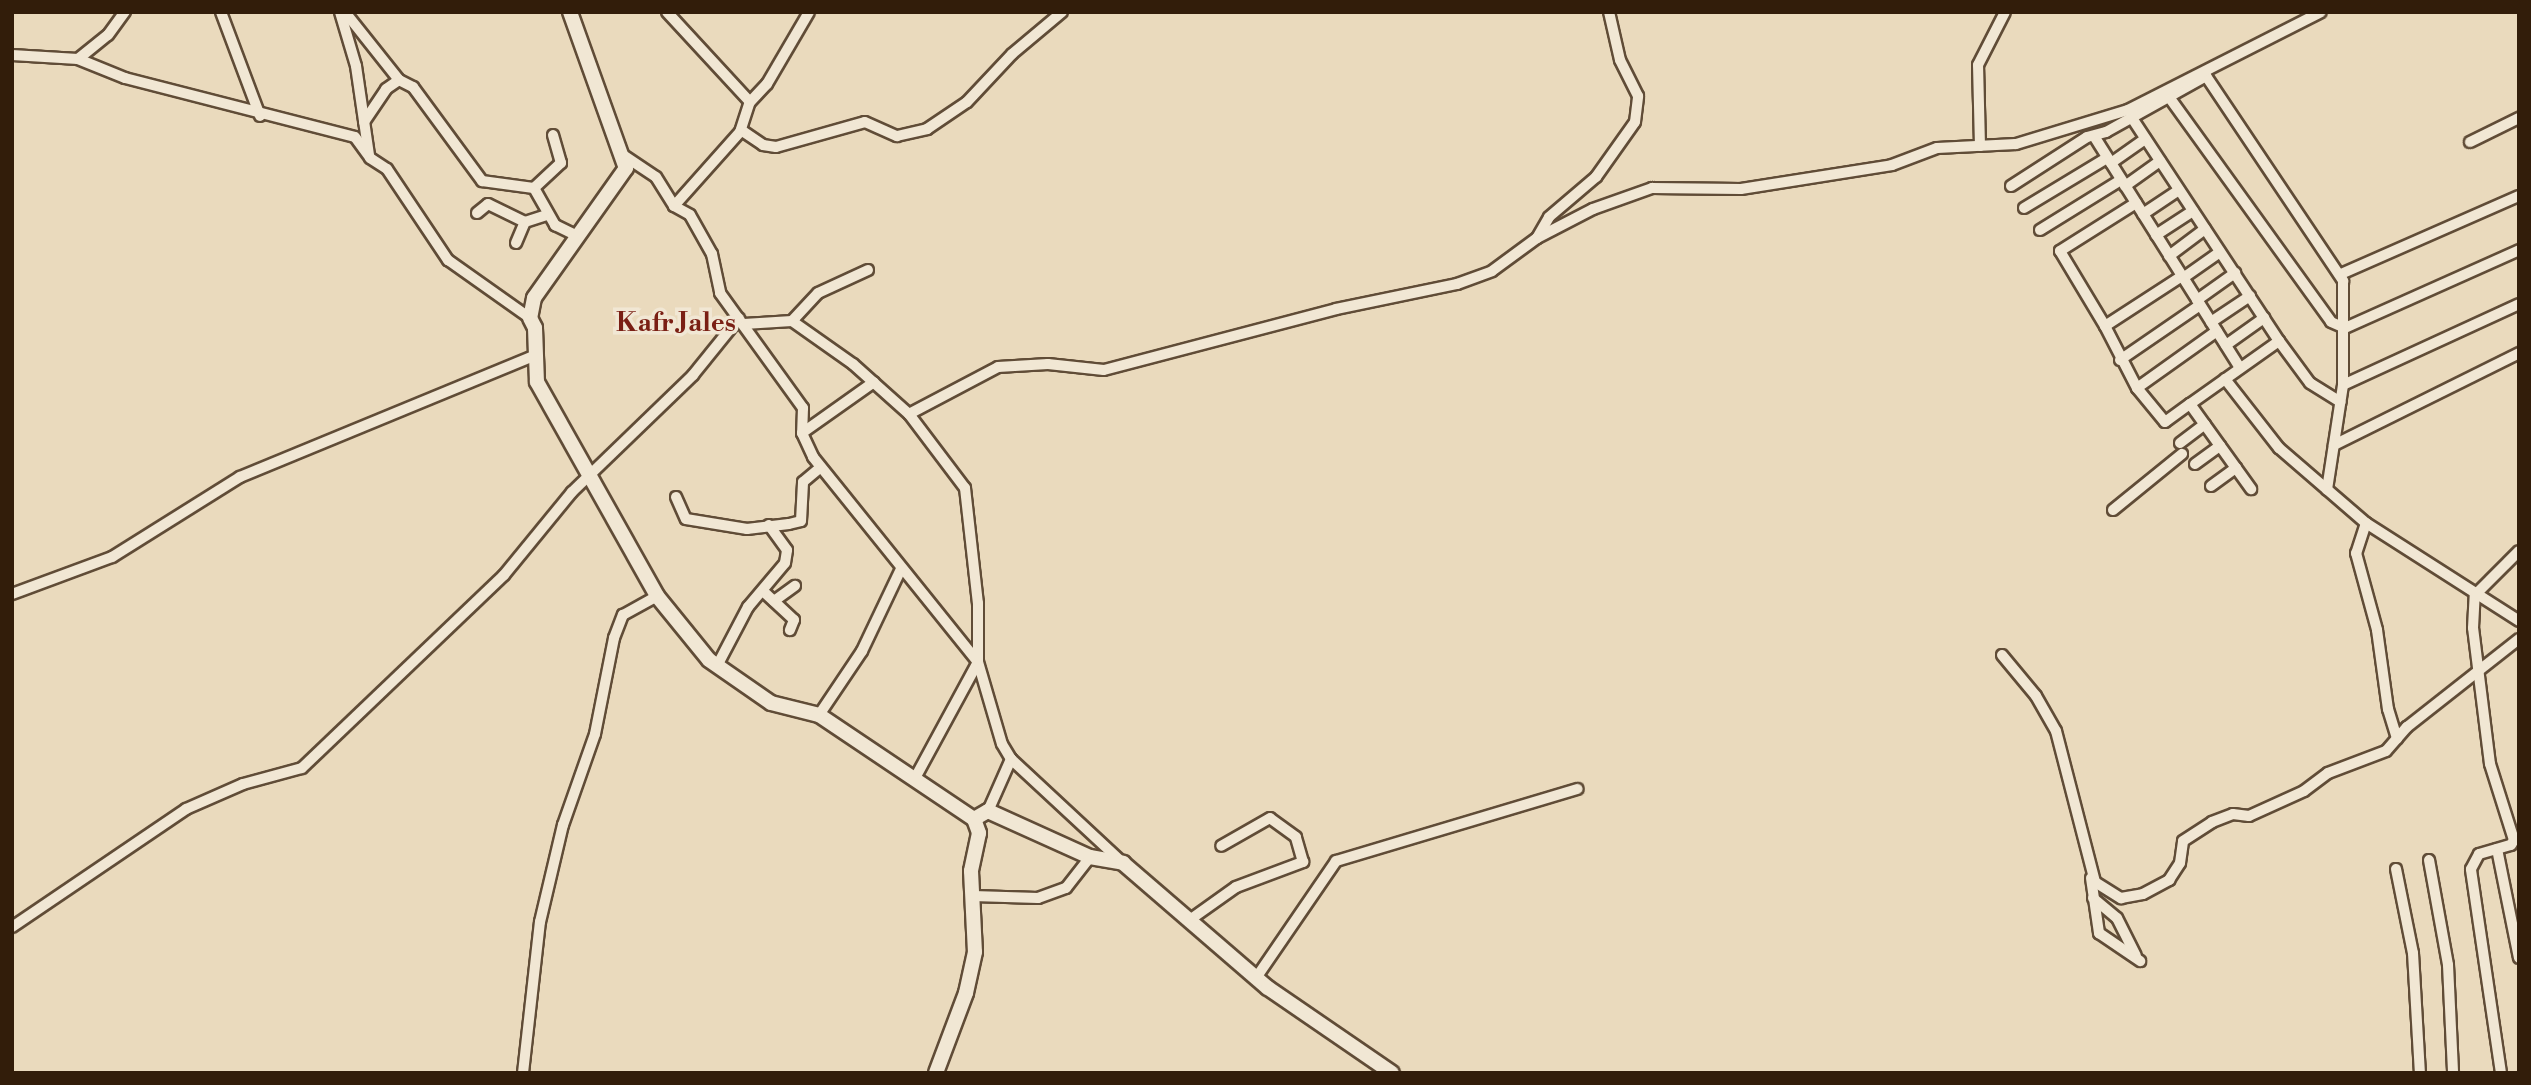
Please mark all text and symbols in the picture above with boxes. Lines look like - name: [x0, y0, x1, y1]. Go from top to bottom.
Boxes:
- district label: Kafr Jales: [616, 308, 736, 340]

